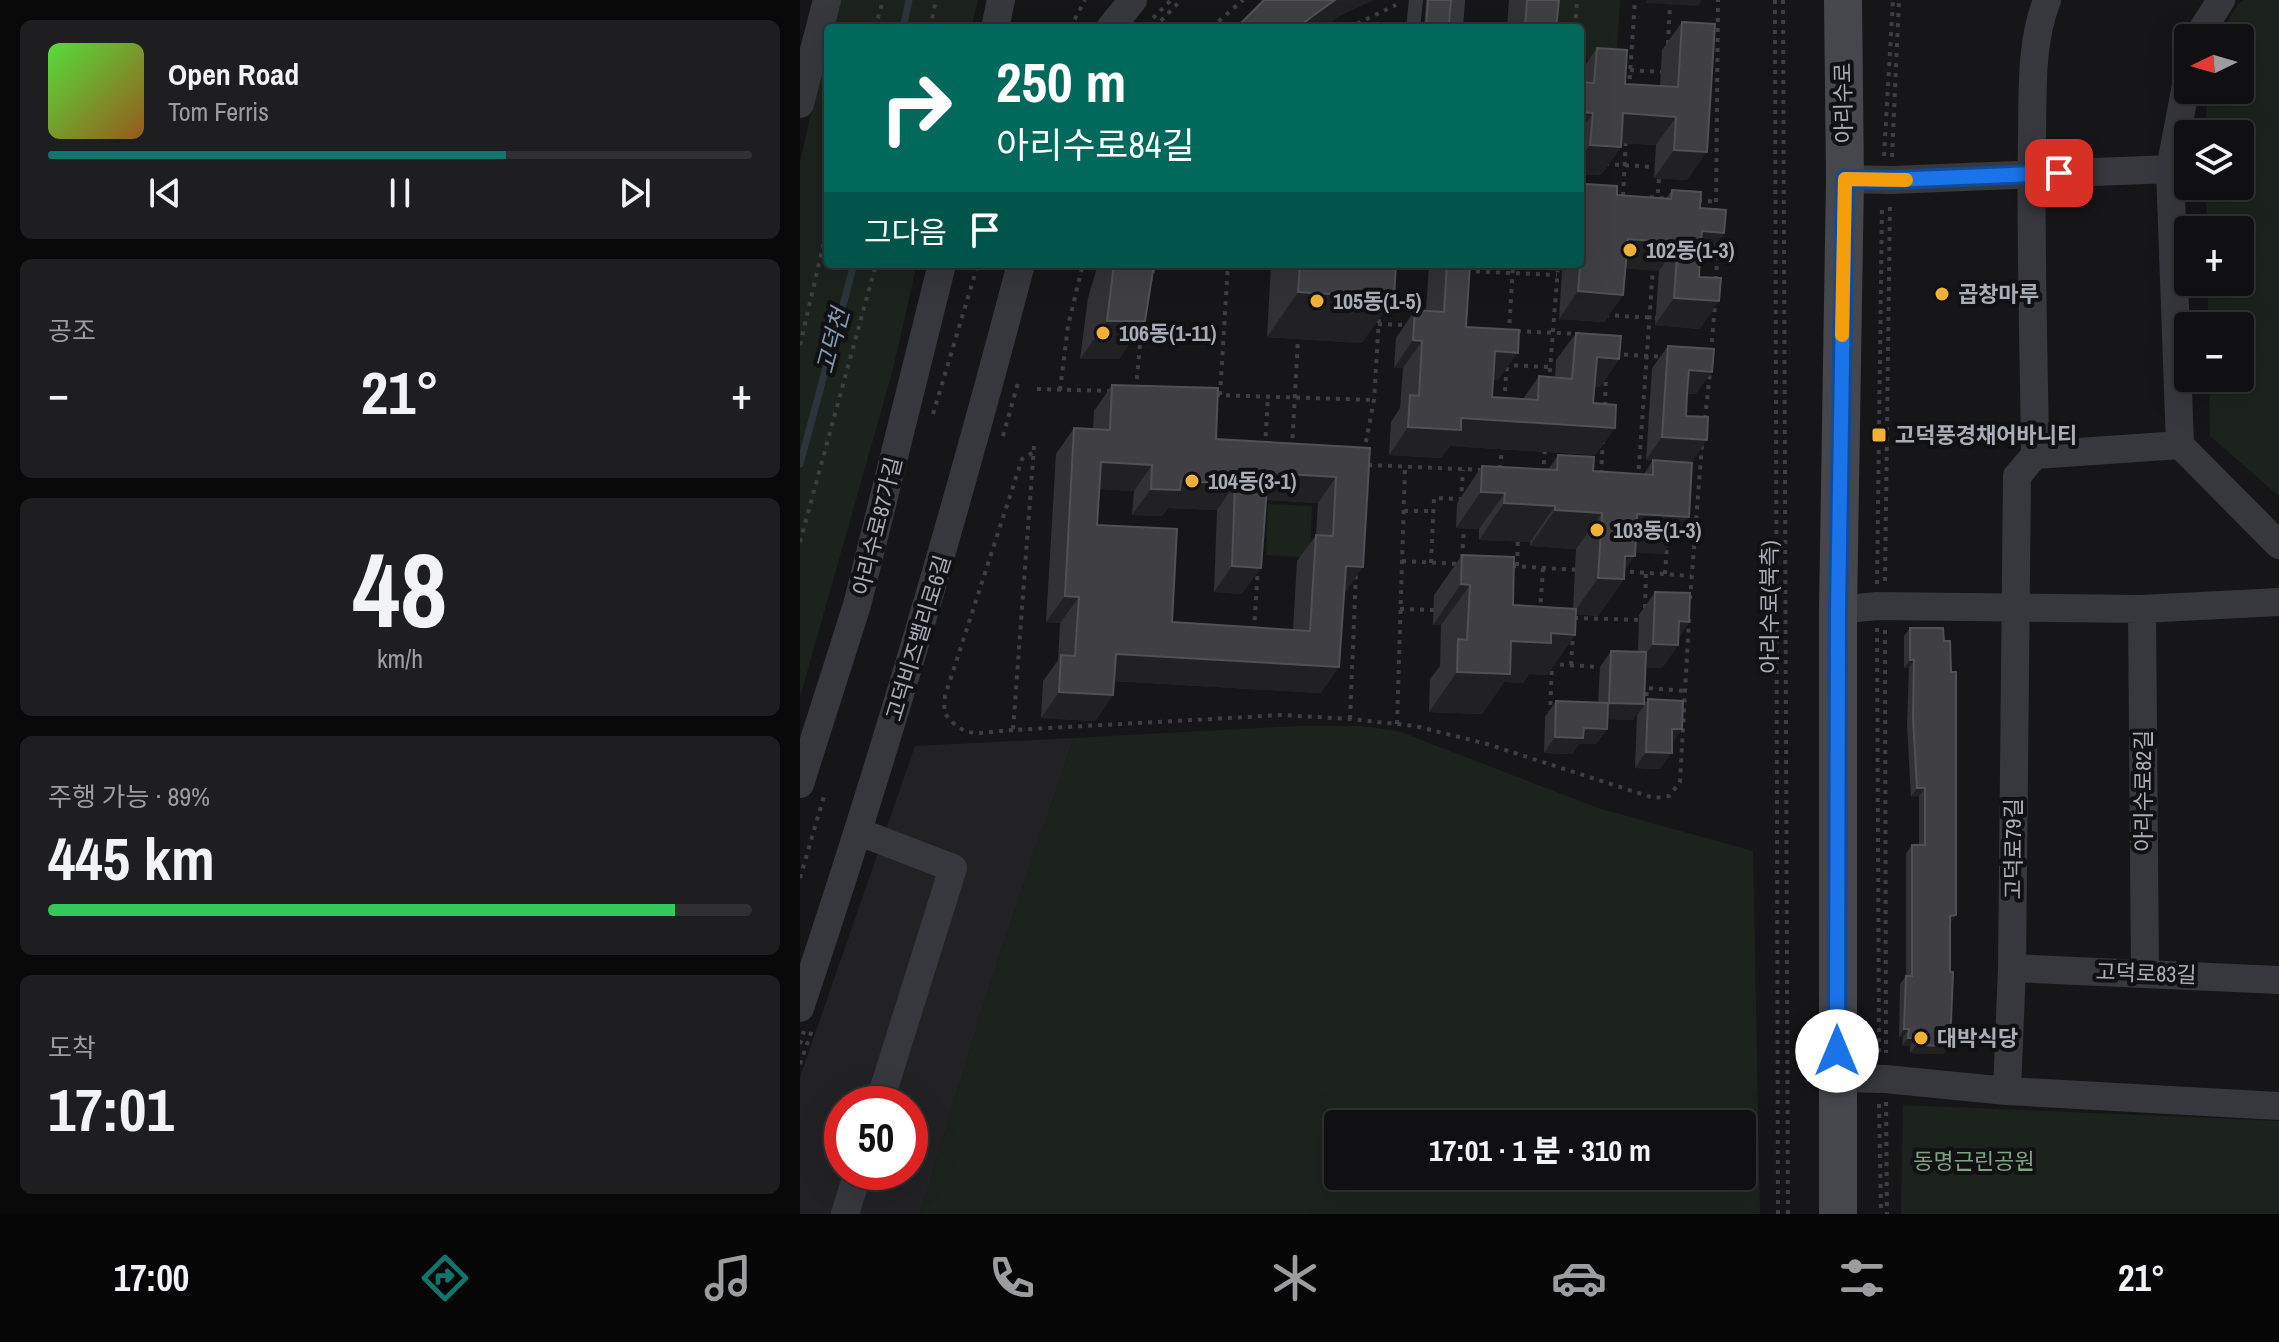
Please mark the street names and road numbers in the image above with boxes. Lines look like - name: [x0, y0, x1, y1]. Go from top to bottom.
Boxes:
- street label: 아리수로: [1827, 62, 1859, 144]
- street label: 아리수로87가길: [845, 454, 909, 598]
- street label: 아리수로(북측): [1754, 540, 1784, 674]
- street label: 고덕비즈밸리로6길: [879, 551, 957, 725]
- street label: 아리수로82길: [2128, 730, 2158, 852]
- street label: 고덕로79길: [1998, 798, 2028, 900]
- street label: 고덕로83길: [2095, 956, 2197, 990]

